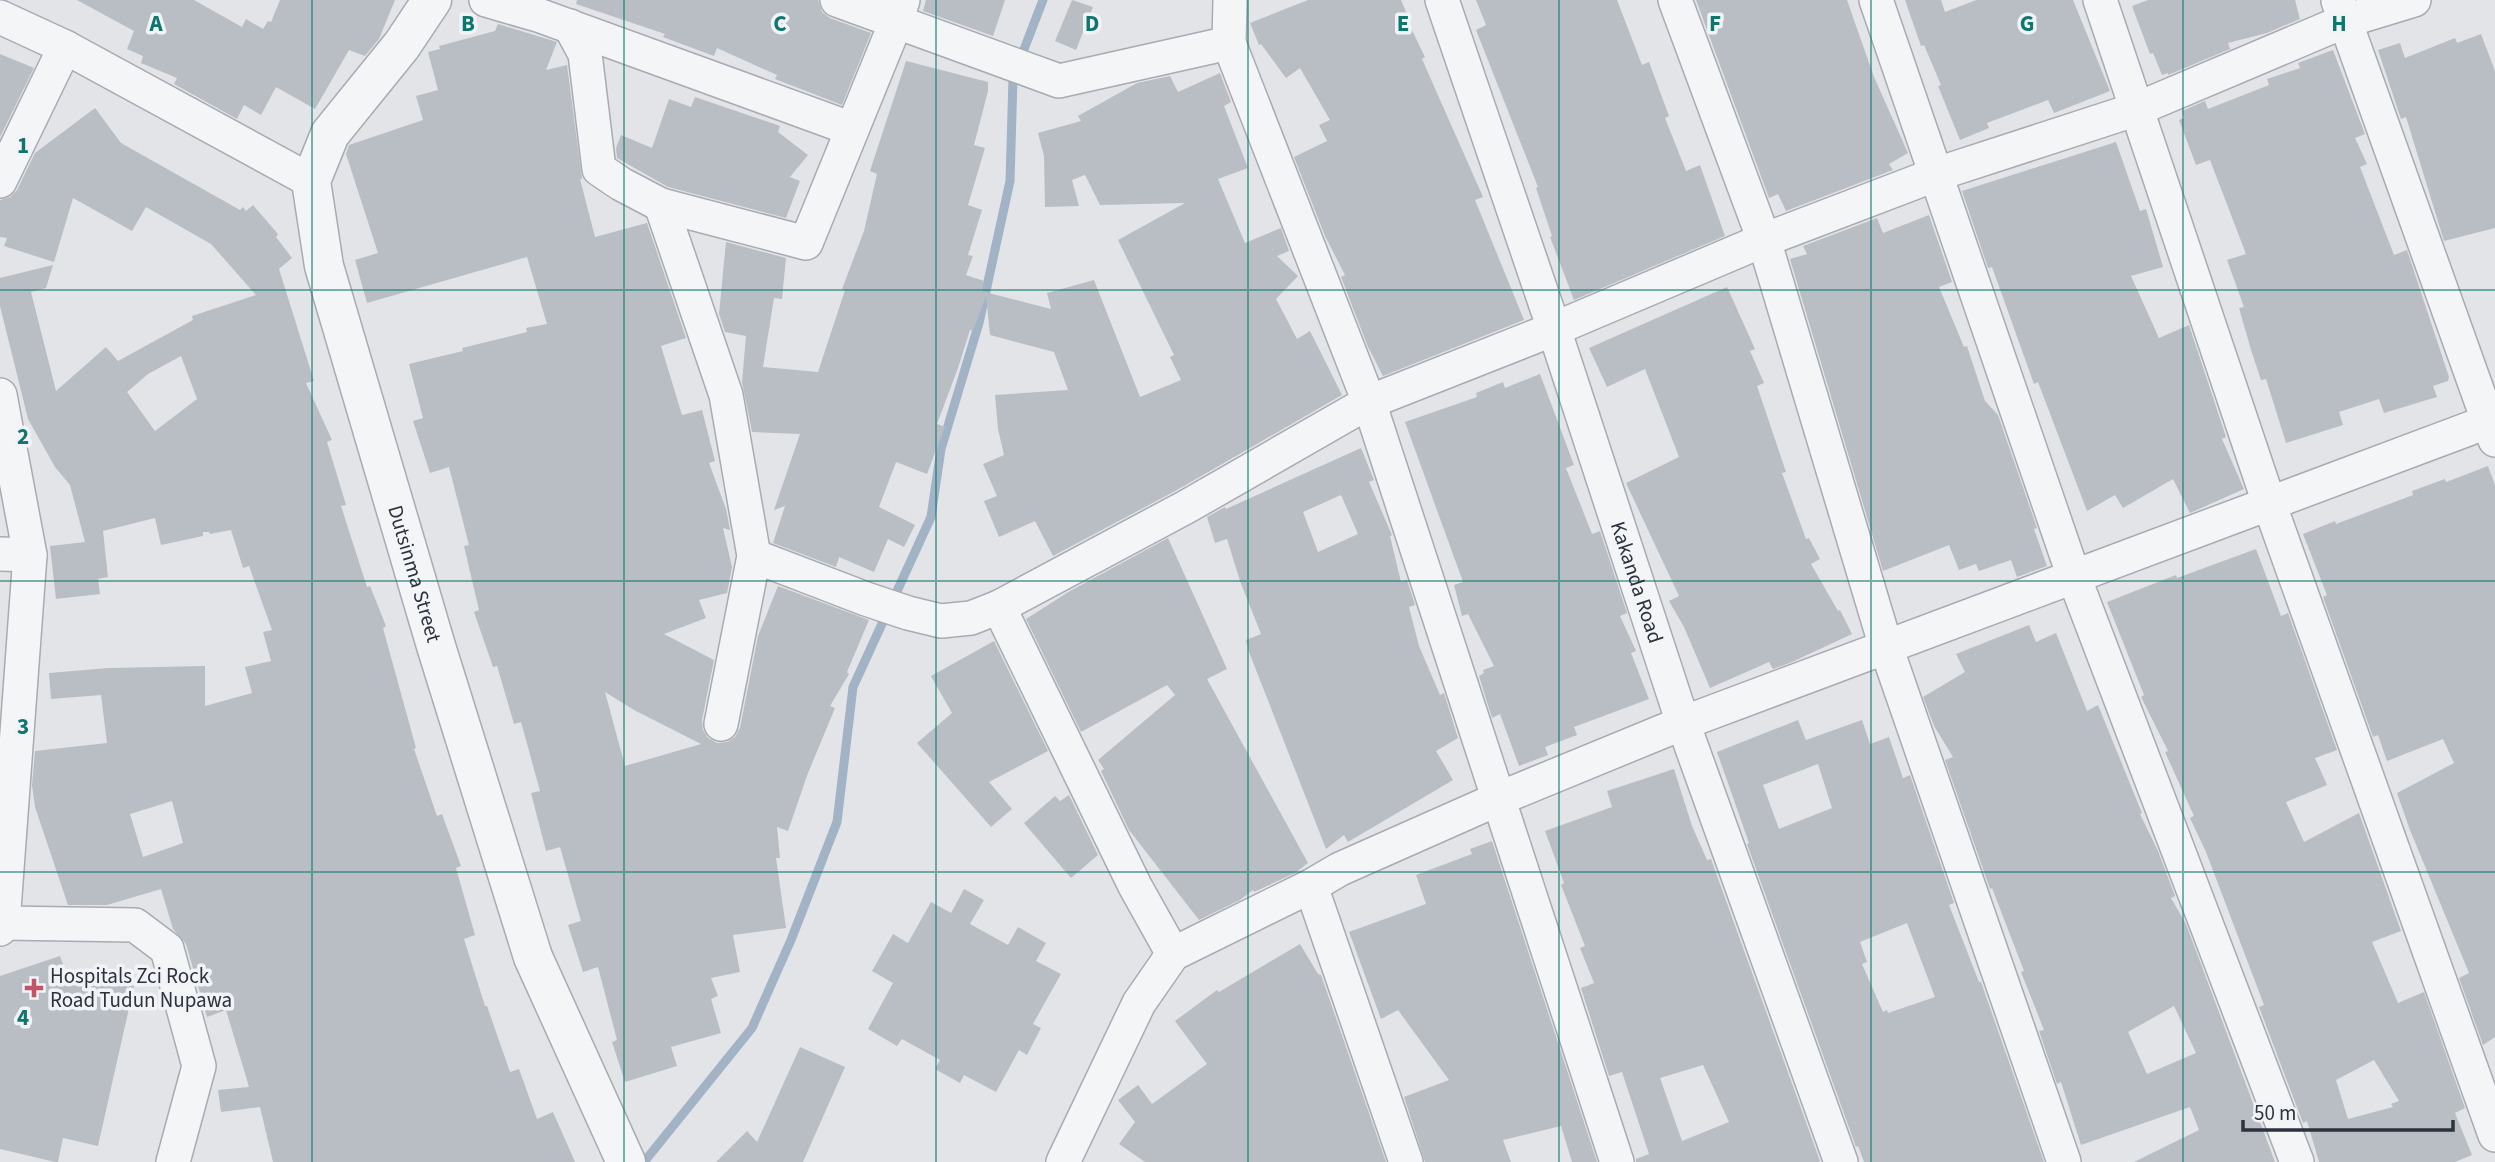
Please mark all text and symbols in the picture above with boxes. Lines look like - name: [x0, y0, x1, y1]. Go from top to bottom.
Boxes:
- text: A: [148, 7, 163, 40]
- text: B: [461, 7, 475, 40]
- text: C: [773, 7, 787, 40]
- text: D: [1085, 7, 1099, 40]
- text: E: [1397, 7, 1409, 40]
- text: F: [1709, 7, 1721, 40]
- text: G: [2020, 7, 2034, 40]
- text: H: [2331, 7, 2347, 40]
- text: 1: [17, 129, 29, 162]
- text: 2: [17, 420, 29, 453]
- street label: Dutsinma Street: [380, 502, 449, 646]
- street label: Kakanda Road: [1603, 517, 1671, 647]
- text: 3: [17, 710, 29, 743]
- place label: Hospitals Zci Rock Road Tudun Nupawa: [50, 961, 232, 1015]
- marker: Hospitals Zci Rock Road Tudun Nupawa: [24, 978, 44, 998]
- text: 4: [17, 1001, 29, 1034]
- scale bar: [2243, 1088, 2453, 1132]
- text: 50 m: [2254, 1098, 2296, 1128]

